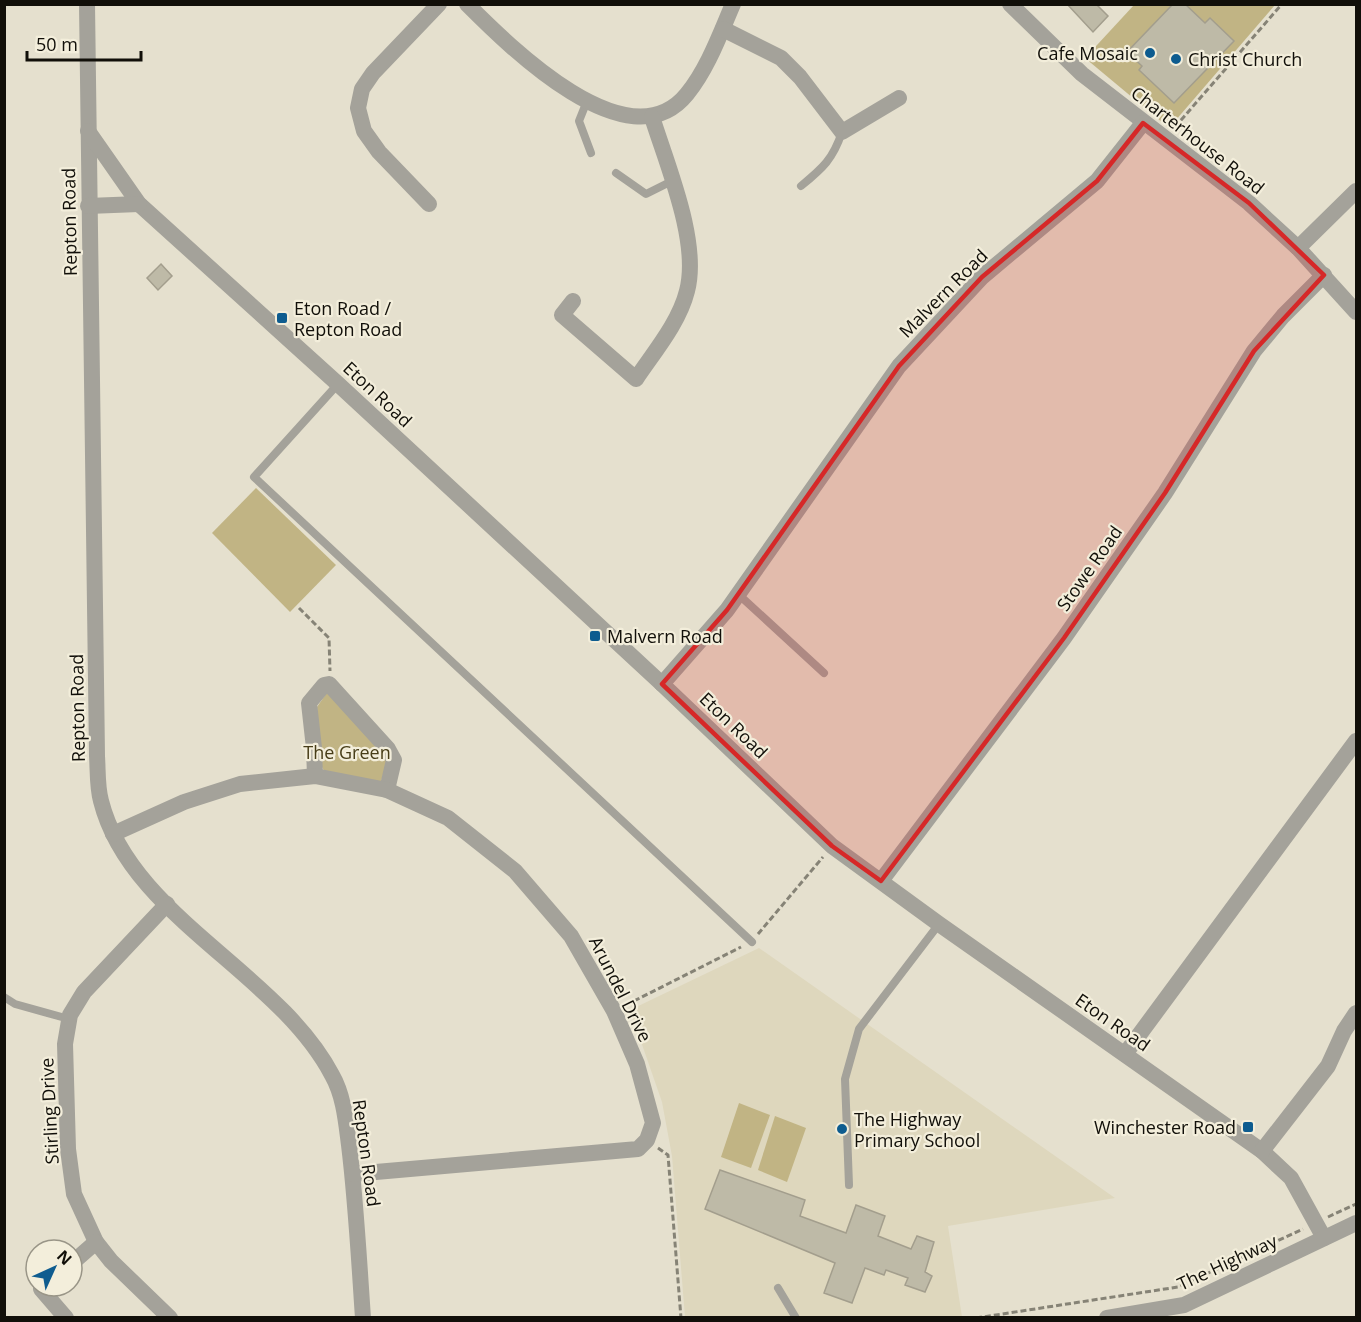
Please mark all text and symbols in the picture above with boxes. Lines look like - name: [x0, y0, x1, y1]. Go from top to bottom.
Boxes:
- scale bar: [27, 24, 141, 62]
- text: 50 m: [36, 32, 78, 56]
- place label: Cafe Mosaic: [1037, 41, 1138, 65]
- marker: Cafe Mosaic: [1143, 46, 1157, 60]
- place label: Christ Church: [1188, 47, 1302, 71]
- marker: Christ Church: [1169, 52, 1183, 66]
- street label: Charterhouse Road: [1126, 80, 1270, 200]
- street label: Repton Road: [56, 168, 82, 276]
- street label: Malvern Road: [894, 244, 992, 342]
- place label: Eton Road / Repton Road: [294, 296, 402, 341]
- marker: Eton Road / Repton Road: [275, 311, 289, 325]
- street label: Eton Road: [338, 356, 418, 432]
- street label: Stowe Road: [1051, 521, 1127, 615]
- place label: Malvern Road: [607, 624, 723, 648]
- marker: Malvern Road: [588, 629, 602, 643]
- street label: Repton Road: [64, 654, 90, 762]
- street label: Eton Road: [695, 687, 773, 763]
- park label: The Green: [303, 740, 391, 764]
- street label: Arundel Drive: [584, 932, 658, 1046]
- street label: Eton Road: [1071, 988, 1155, 1056]
- street label: Stirling Drive: [34, 1057, 64, 1165]
- street label: Repton Road: [348, 1098, 386, 1208]
- place label: The Highway Primary School: [854, 1107, 980, 1152]
- place label: Winchester Road: [1094, 1115, 1236, 1139]
- marker: Winchester Road: [1241, 1120, 1255, 1134]
- marker: The Highway Primary School: [835, 1122, 849, 1136]
- street label: The Highway: [1173, 1228, 1282, 1296]
- north arrow: [24, 1238, 84, 1298]
- text: N: [52, 1245, 77, 1270]

